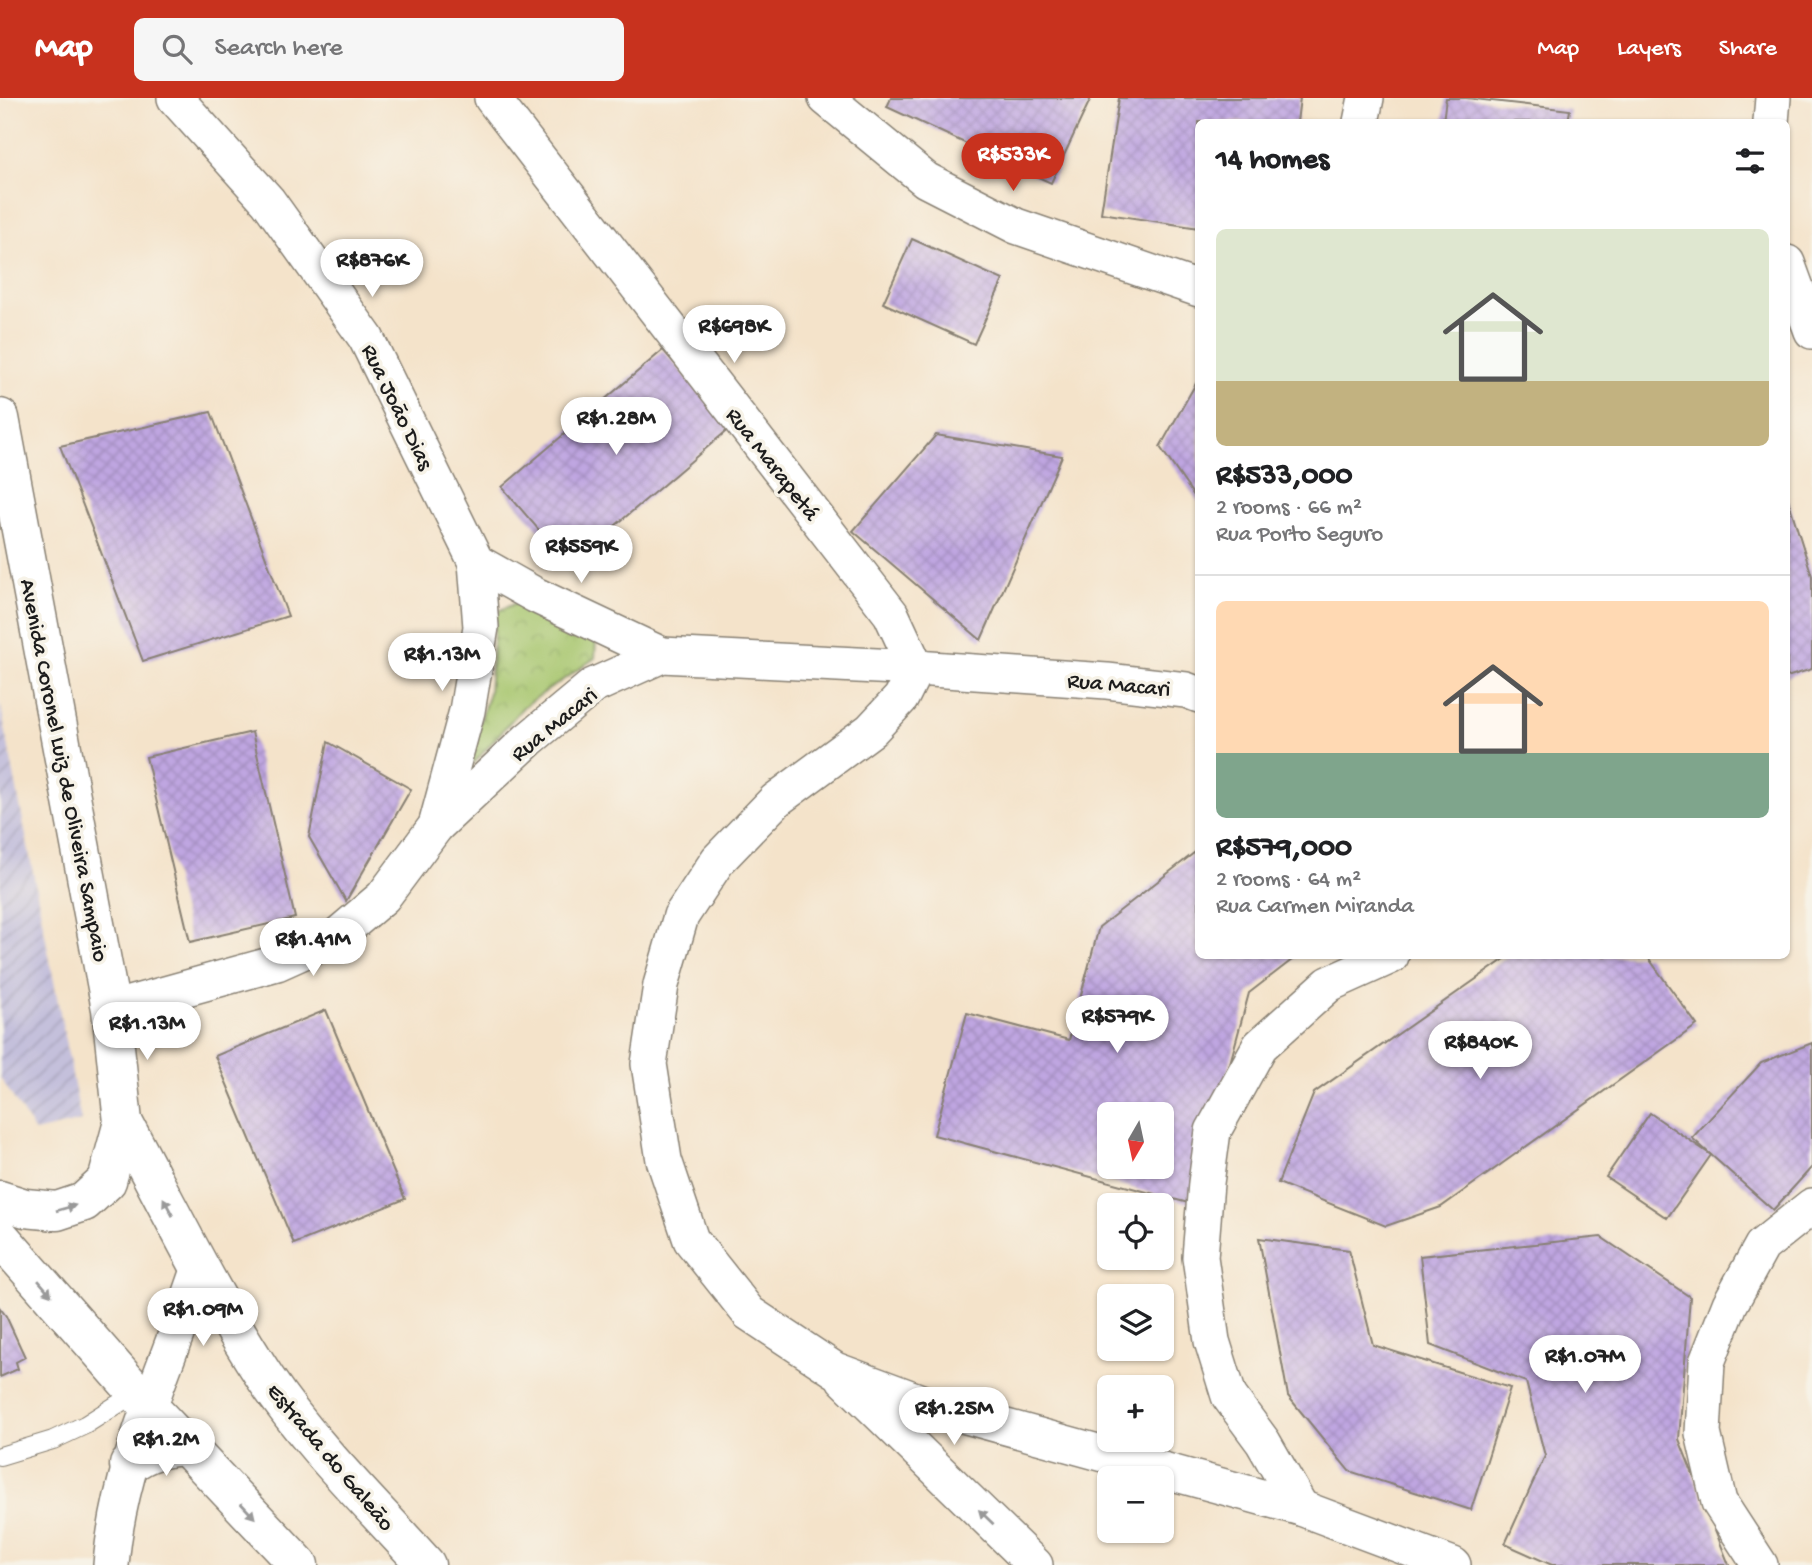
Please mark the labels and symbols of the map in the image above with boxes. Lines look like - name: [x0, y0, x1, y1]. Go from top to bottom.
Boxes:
- pin: R$533K: [956, 134, 1070, 193]
- pin: R$876K: [315, 240, 429, 299]
- pin: R$698K: [677, 306, 791, 365]
- street label: Rua João Dias: [354, 340, 438, 475]
- pin: R$1.28M: [551, 398, 681, 457]
- street label: Rua Marapetá: [719, 403, 825, 528]
- pin: R$559K: [524, 526, 638, 585]
- street label: Avenida Coronel Luiz de Oliveira Sampaio: [12, 577, 113, 965]
- pin: R$1.13M: [377, 634, 507, 693]
- street label: Rua Macari: [1066, 669, 1171, 704]
- street label: Rua Macari: [506, 683, 604, 769]
- pin: R$1.41M: [248, 918, 378, 978]
- pin: R$579K: [1060, 996, 1174, 1055]
- pin: R$1.13M: [82, 1002, 212, 1062]
- pin: R$840K: [1423, 1021, 1537, 1081]
- north arrow: [1097, 1102, 1174, 1180]
- one-way arrow: [162, 1197, 174, 1217]
- one-way arrow: [56, 1202, 77, 1212]
- one-way arrow: [37, 1279, 53, 1297]
- pin: R$1.09M: [138, 1288, 268, 1348]
- pin: R$1.07M: [1520, 1336, 1650, 1395]
- street label: Estrada do Galeão: [260, 1379, 399, 1538]
- pin: R$1.25M: [889, 1388, 1019, 1447]
- pin: R$1.2M: [109, 1418, 223, 1478]
- one-way arrow: [240, 1502, 256, 1520]
- one-way arrow: [978, 1510, 995, 1526]

